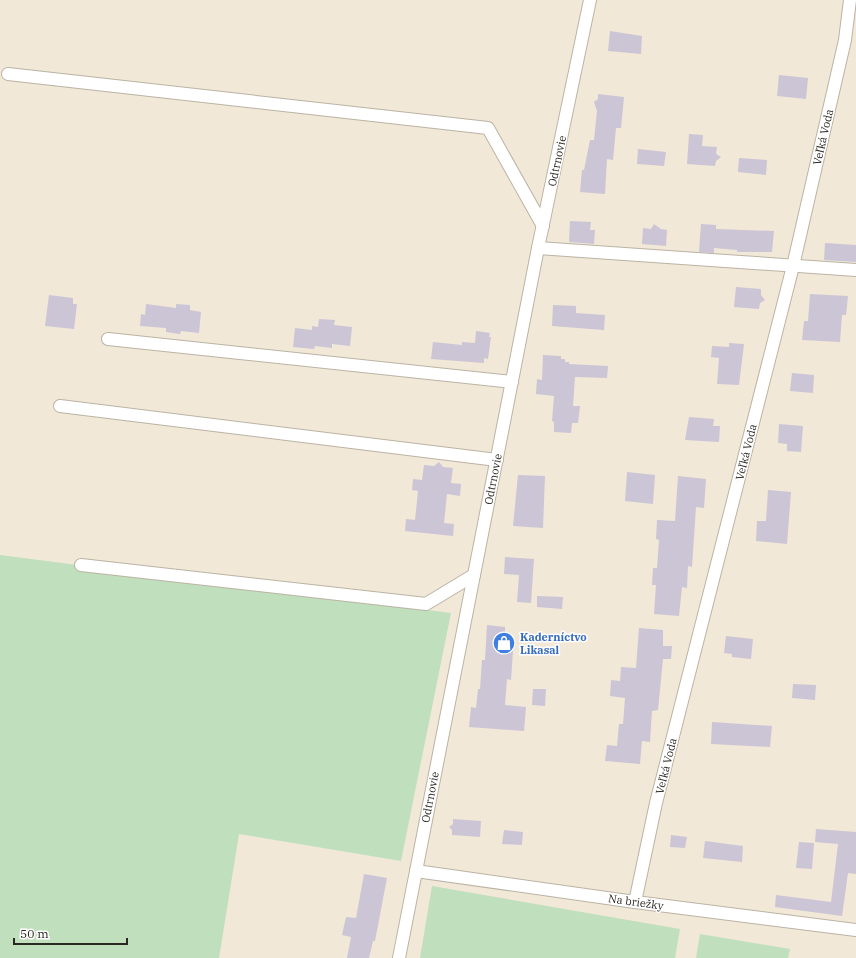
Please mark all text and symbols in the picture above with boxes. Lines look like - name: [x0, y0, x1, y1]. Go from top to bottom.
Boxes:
- street label: Veľká Voda: [810, 108, 836, 166]
- street label: Odtrnovie: [545, 134, 569, 188]
- street label: Veľká Voda: [732, 423, 760, 481]
- street label: Odtrnovie: [481, 452, 505, 506]
- shop icon: Kaderníctvo Likasal: [491, 630, 517, 656]
- place label: Kaderníctvo Likasal: [520, 630, 587, 657]
- street label: Veľká Voda: [652, 737, 680, 795]
- street label: Odtrnovie: [418, 770, 442, 824]
- street label: Na briežky: [607, 891, 665, 913]
- scale bar: [14, 920, 127, 946]
- text: 50 m: [20, 926, 49, 941]

